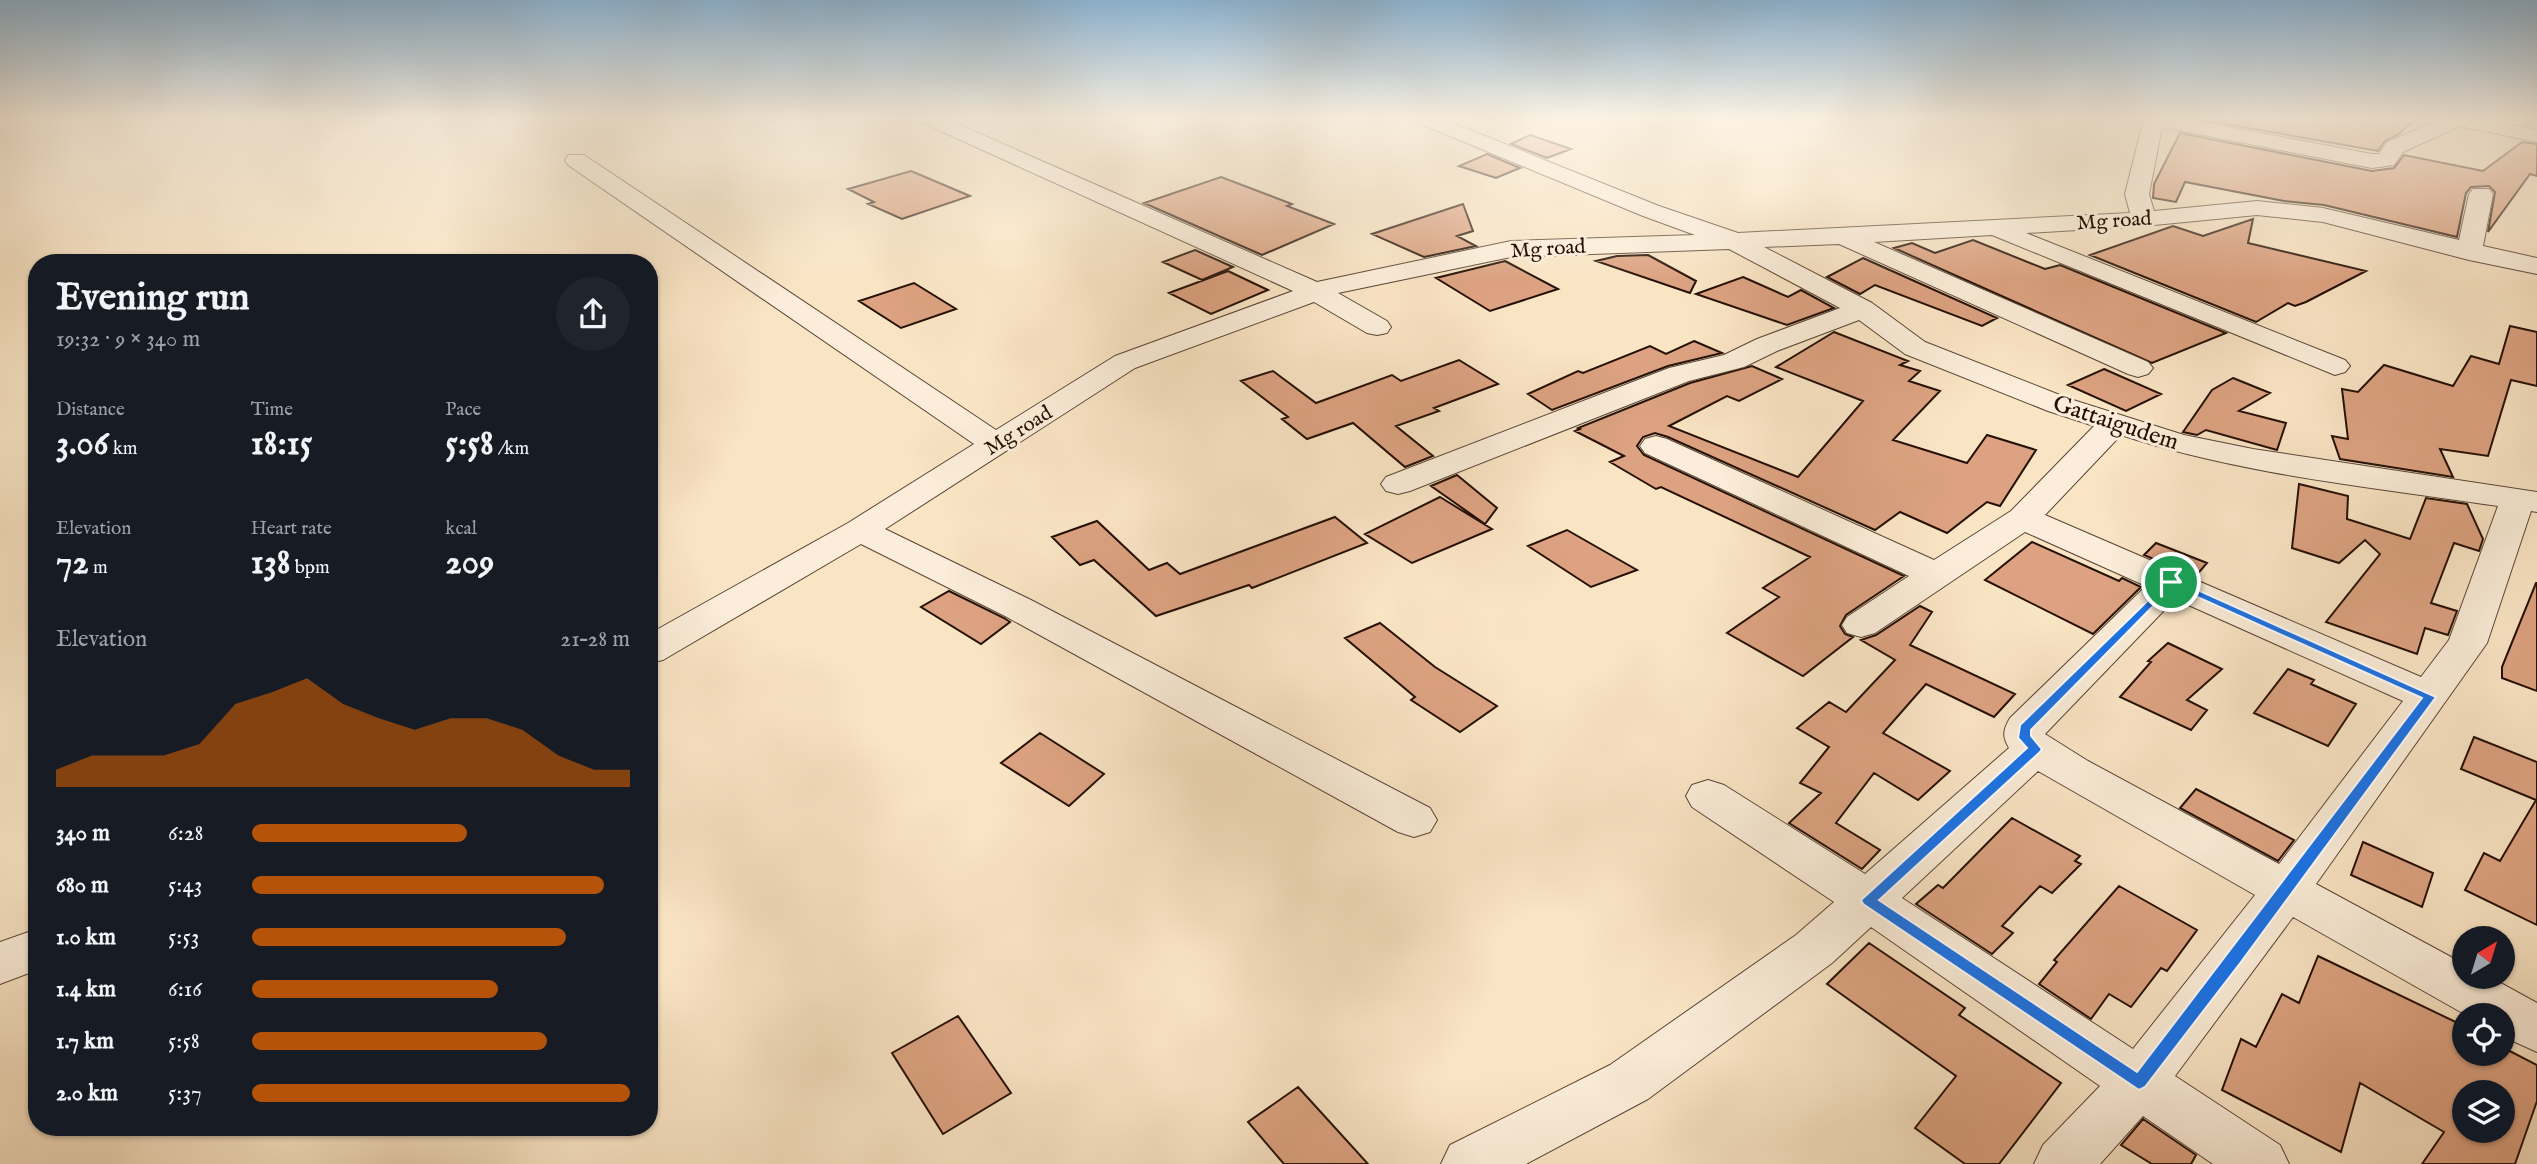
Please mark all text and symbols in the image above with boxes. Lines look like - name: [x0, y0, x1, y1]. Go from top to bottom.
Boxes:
- street label: Mg road: [2076, 205, 2153, 238]
- street label: Mg road: [1510, 233, 1587, 266]
- text: Evening run: [56, 275, 250, 323]
- button: share: [556, 277, 630, 351]
- text: 19:32 · 9 × 340 m: [56, 325, 200, 354]
- street label: Gattaigudem: [2049, 389, 2182, 458]
- text: Distance: [56, 398, 125, 422]
- text: Time: [251, 398, 293, 422]
- text: Pace: [445, 398, 481, 422]
- street label: Mg road: [980, 400, 1058, 463]
- text: 3.06: [56, 422, 109, 467]
- text: 18:15: [251, 422, 312, 467]
- text: 5:58: [445, 422, 494, 467]
- text: km: [109, 437, 138, 461]
- text: /km: [494, 437, 529, 461]
- text: Elevation: [56, 517, 131, 541]
- text: Heart rate: [251, 517, 332, 541]
- text: kcal: [445, 517, 477, 541]
- text: 72: [56, 541, 89, 586]
- text: 138: [251, 541, 291, 586]
- text: 209: [445, 541, 494, 586]
- pin: [2141, 552, 2201, 612]
- text: m: [89, 556, 108, 580]
- text: bpm: [291, 556, 330, 580]
- icon: arrive: [2152, 563, 2190, 601]
- text: Elevation: [56, 625, 147, 654]
- text: 21–28 m: [560, 625, 630, 654]
- text: 340 m: [56, 819, 110, 848]
- text: 6:28: [168, 819, 204, 848]
- text: 680 m: [56, 871, 109, 900]
- text: 5:43: [168, 871, 202, 900]
- text: 1.0 km: [56, 923, 116, 952]
- text: 5:53: [168, 923, 199, 952]
- north arrow: [2452, 926, 2515, 989]
- map controls: [2452, 926, 2515, 1143]
- text: 1.4 km: [56, 975, 116, 1004]
- text: 6:16: [168, 975, 202, 1004]
- button: locate: [2452, 1003, 2515, 1066]
- text: 1.7 km: [56, 1027, 114, 1056]
- text: 5:58: [168, 1027, 200, 1056]
- text: 2.0 km: [56, 1079, 118, 1108]
- text: 5:37: [168, 1079, 202, 1108]
- button: layers: [2452, 1080, 2515, 1143]

